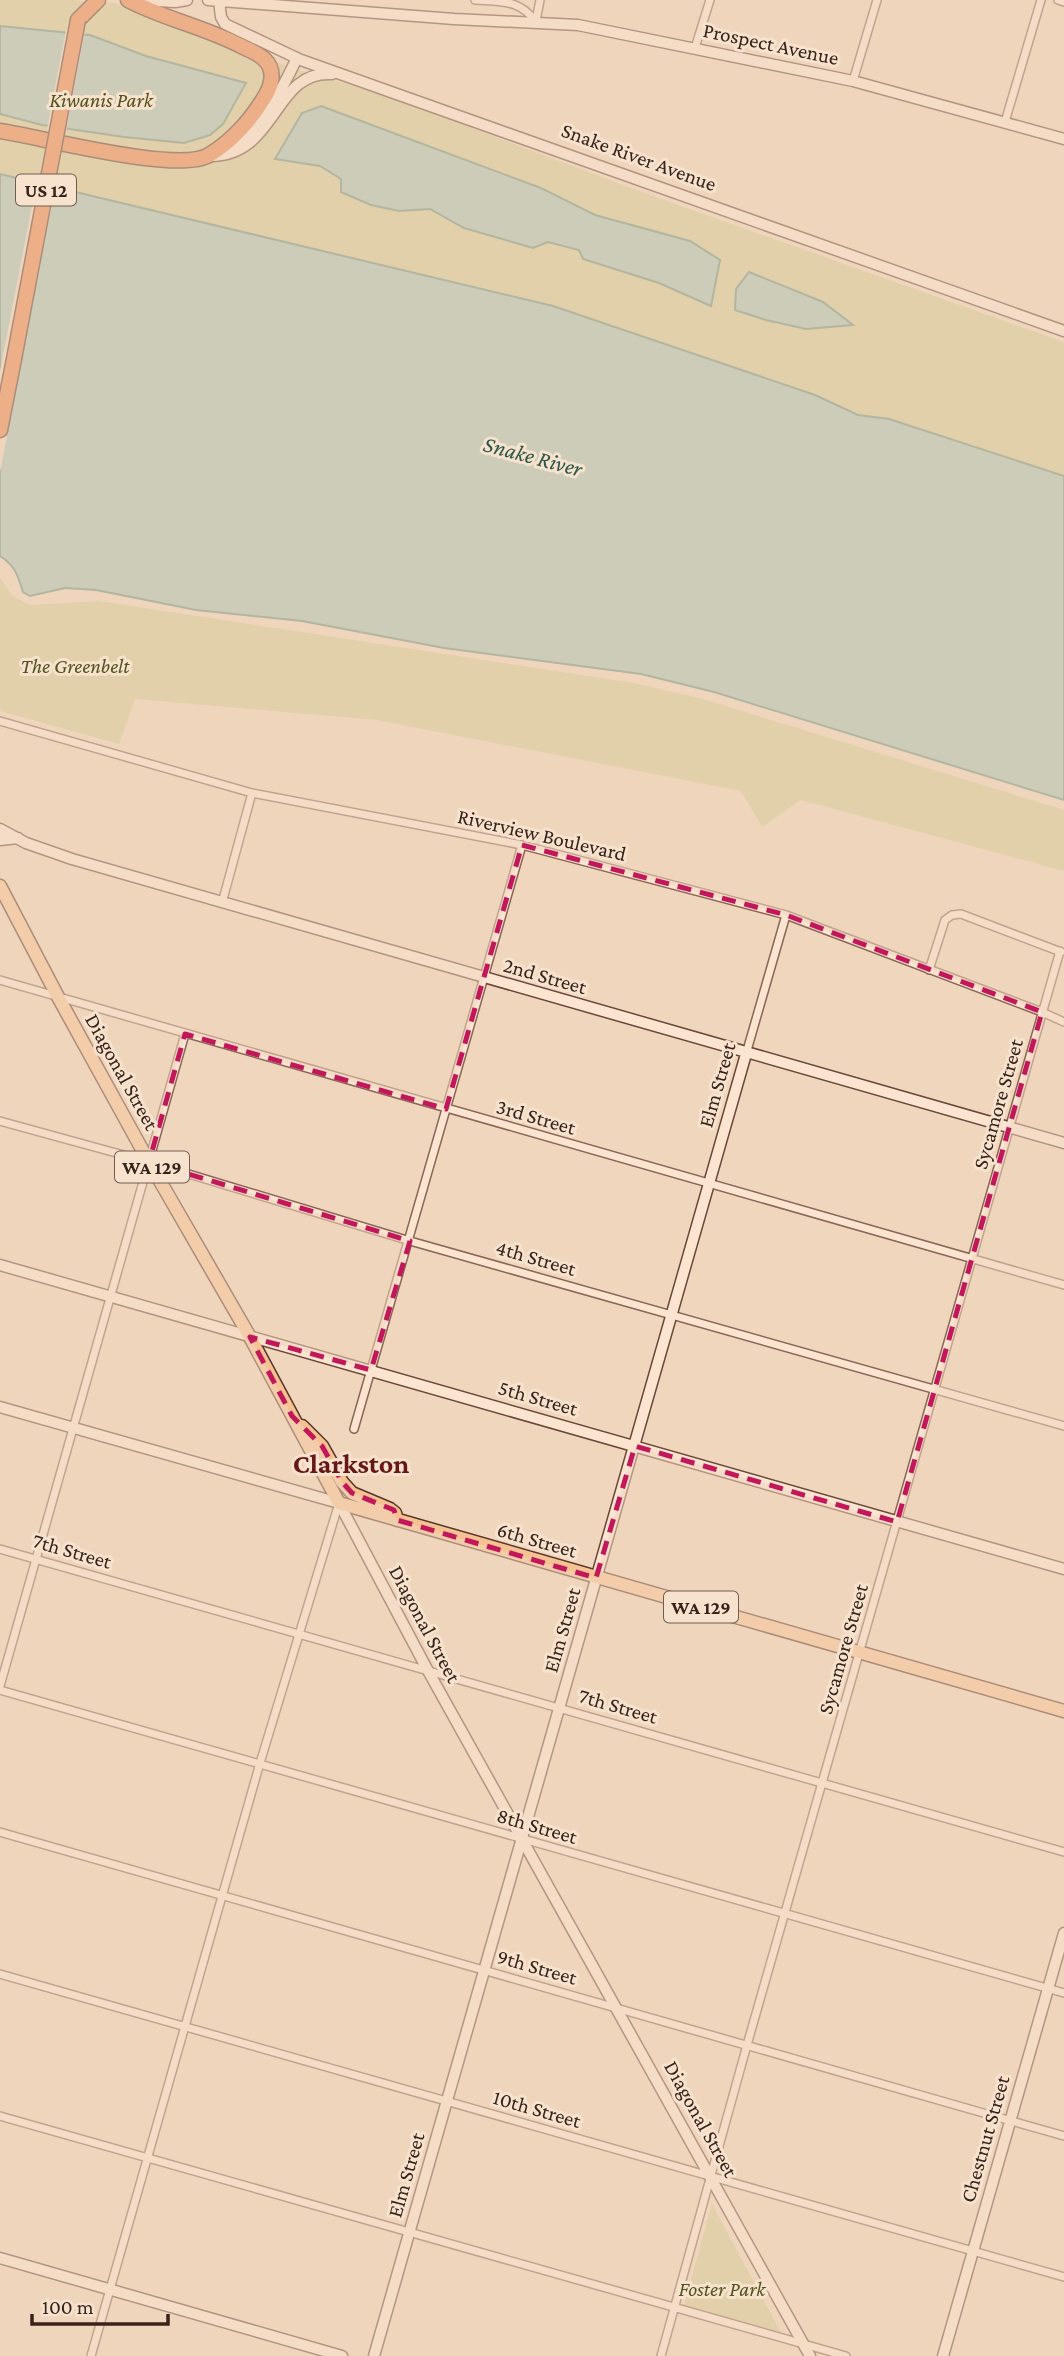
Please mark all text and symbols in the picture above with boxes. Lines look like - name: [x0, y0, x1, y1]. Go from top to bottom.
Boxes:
- street label: Prospect Avenue: [701, 18, 841, 70]
- park label: Kiwanis Park: [49, 88, 154, 112]
- street label: Snake River Avenue: [558, 118, 720, 196]
- road number: US 12: [16, 174, 76, 206]
- water label: Snake River: [481, 430, 586, 482]
- park label: The Greenbelt: [21, 654, 130, 678]
- street label: Riverview Boulevard: [455, 804, 629, 866]
- street label: 2nd Street: [501, 953, 590, 1000]
- street label: Diagonal Street: [80, 1010, 164, 1135]
- street label: Sycamore Street: [968, 1035, 1028, 1172]
- street label: Elm Street: [693, 1039, 741, 1130]
- street label: 3rd Street: [494, 1094, 579, 1140]
- road number: WA 129: [115, 1152, 189, 1182]
- street label: 4th Street: [493, 1235, 580, 1281]
- street label: 5th Street: [496, 1375, 581, 1421]
- district label: Clarkston: [293, 1448, 409, 1479]
- street label: 6th Street: [494, 1517, 581, 1563]
- street label: 7th Street: [30, 1528, 115, 1574]
- street label: Diagonal Street: [384, 1561, 466, 1688]
- street label: Sycamore Street: [813, 1580, 873, 1717]
- street label: Elm Street: [538, 1584, 586, 1675]
- road number: WA 129: [664, 1592, 738, 1623]
- street label: 7th Street: [576, 1683, 661, 1729]
- street label: 8th Street: [494, 1803, 581, 1849]
- street label: 9th Street: [494, 1944, 581, 1990]
- street label: Diagonal Street: [659, 2057, 743, 2182]
- street label: Chestnut Street: [955, 2072, 1015, 2205]
- street label: 10th Street: [490, 2085, 585, 2133]
- street label: Elm Street: [382, 2129, 430, 2220]
- park label: Foster Park: [678, 2277, 766, 2301]
- scale bar: [32, 2282, 168, 2326]
- text: 100 m: [42, 2295, 94, 2319]

